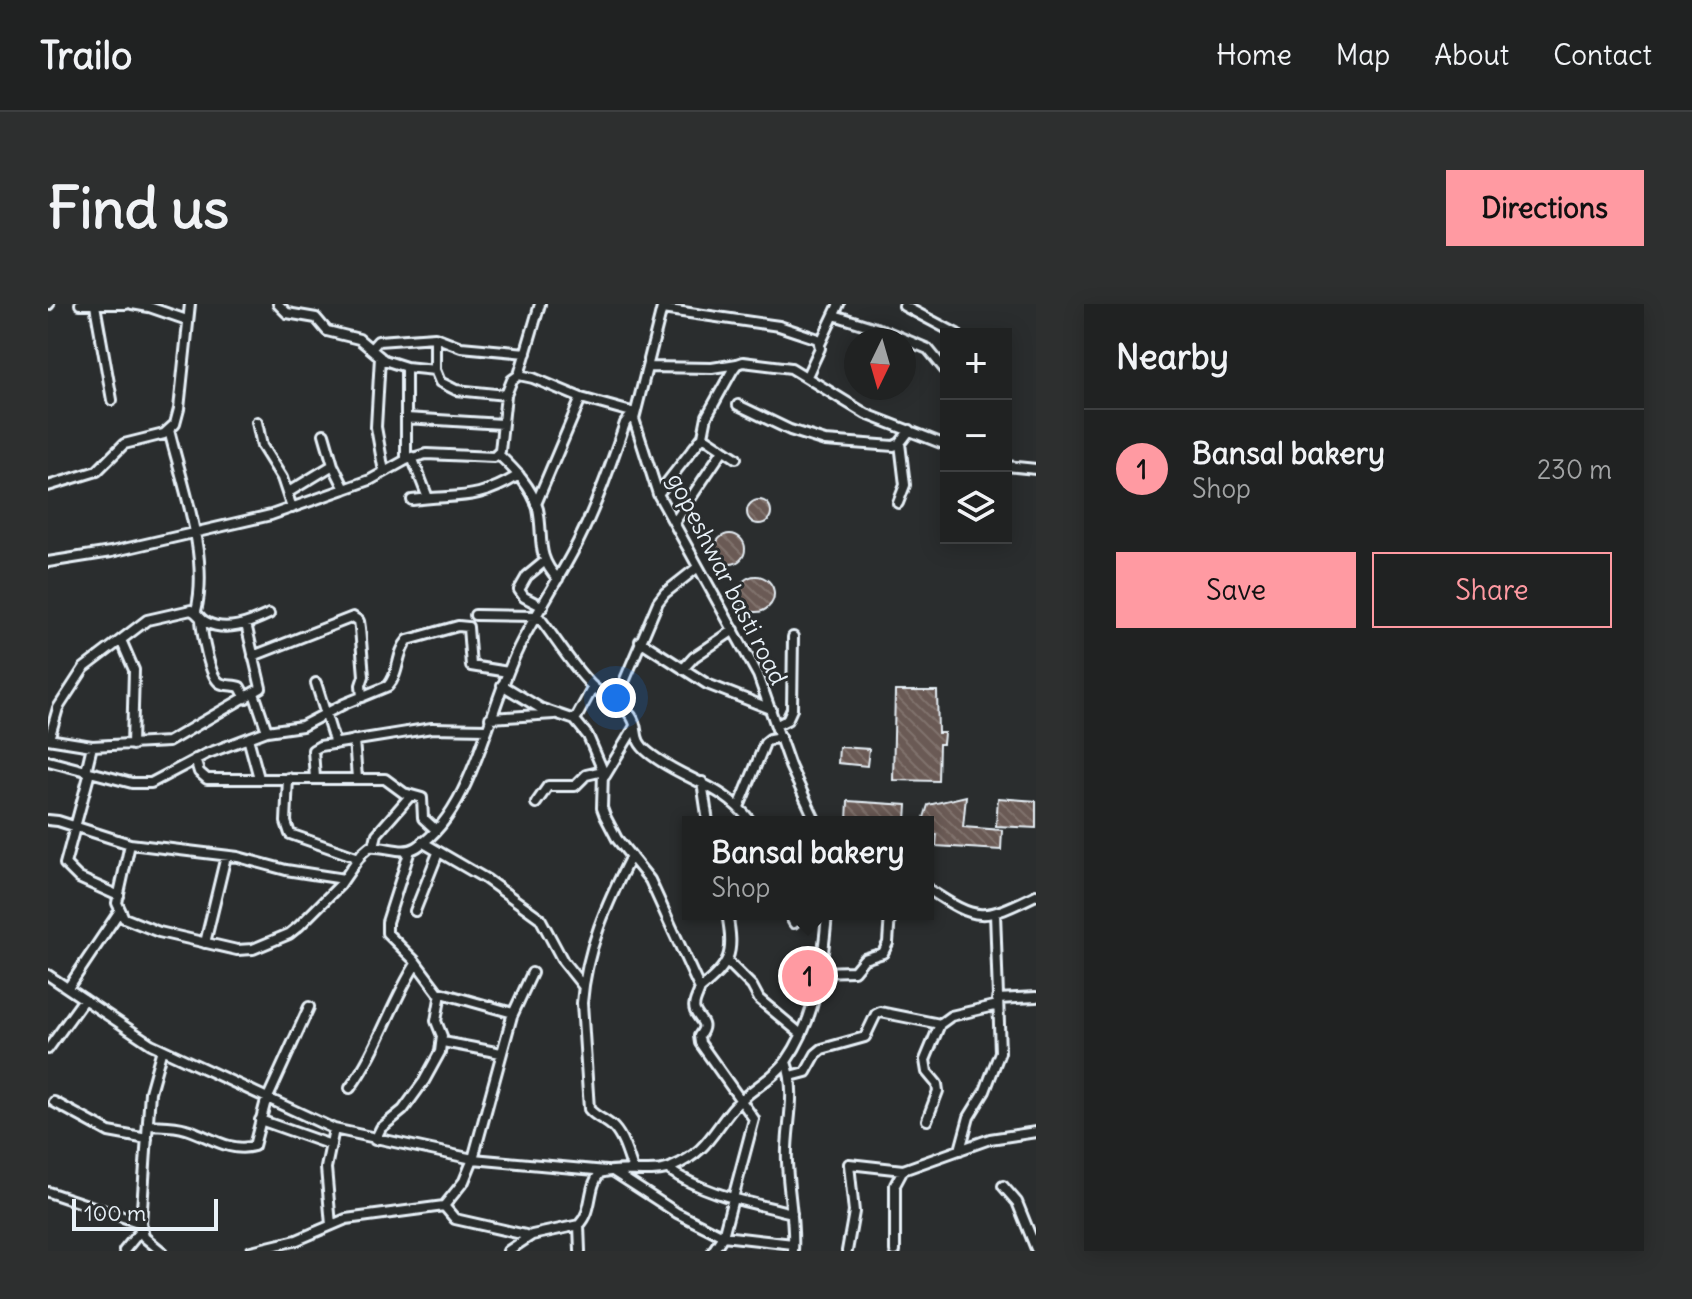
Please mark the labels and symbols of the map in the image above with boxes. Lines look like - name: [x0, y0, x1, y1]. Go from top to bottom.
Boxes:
- north arrow: [844, 328, 916, 400]
- street label: gopeshwar basti road: [661, 467, 794, 690]
- your location: [596, 678, 636, 718]
- pin: 1: [782, 946, 834, 1006]
- scale bar: [72, 1195, 218, 1231]

